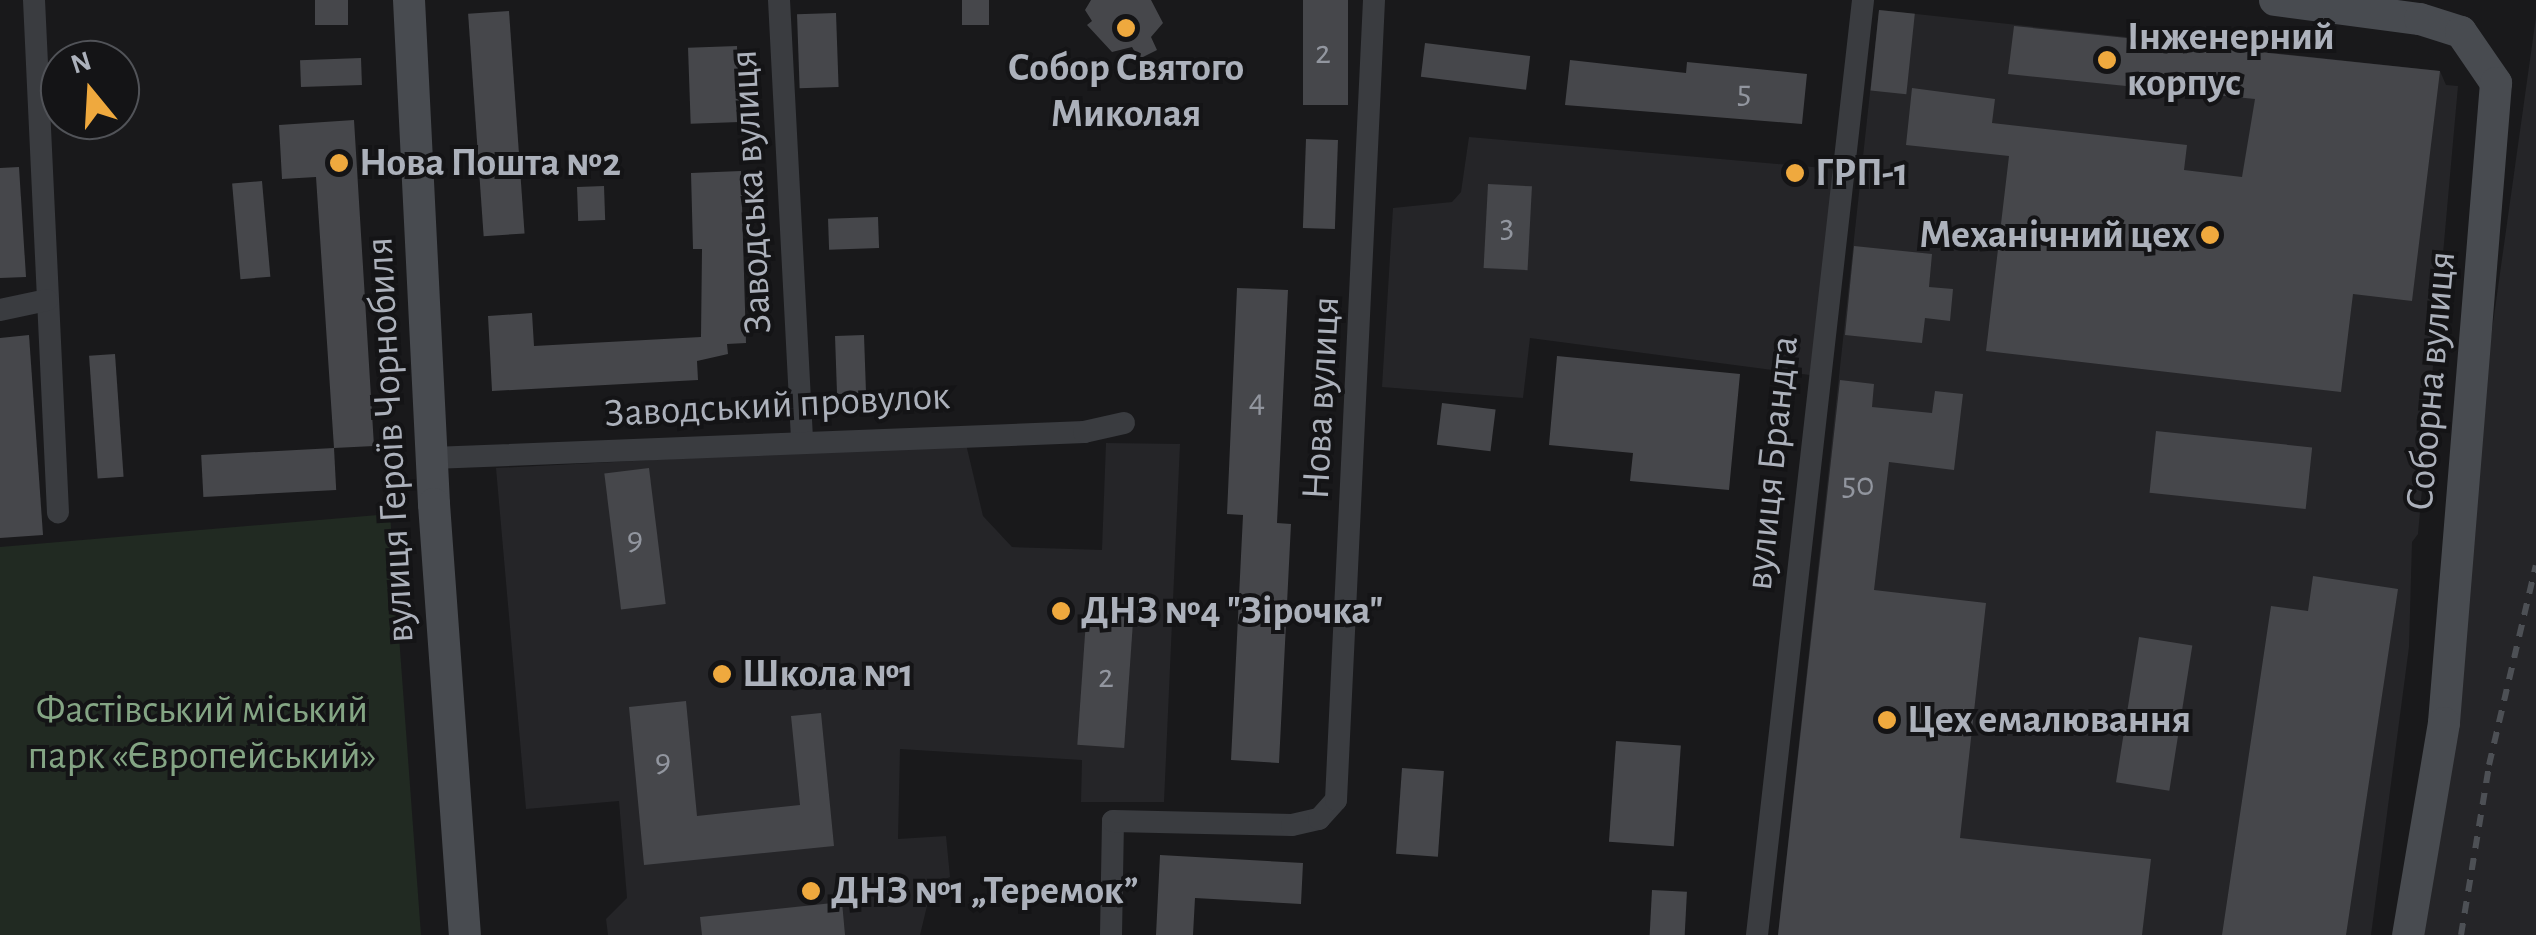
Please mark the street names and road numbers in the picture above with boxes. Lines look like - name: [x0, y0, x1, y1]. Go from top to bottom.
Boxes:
- street label: Заводська вулиця: [720, 49, 782, 335]
- street label: вулиця Героїв Чорнобиля: [355, 236, 425, 644]
- street label: Соборна вулиця: [2396, 249, 2466, 513]
- street label: Нова вулиця: [1292, 295, 1350, 501]
- street label: вулиця Брандта: [1735, 334, 1809, 592]
- street label: Заводський провулок: [603, 372, 951, 438]

